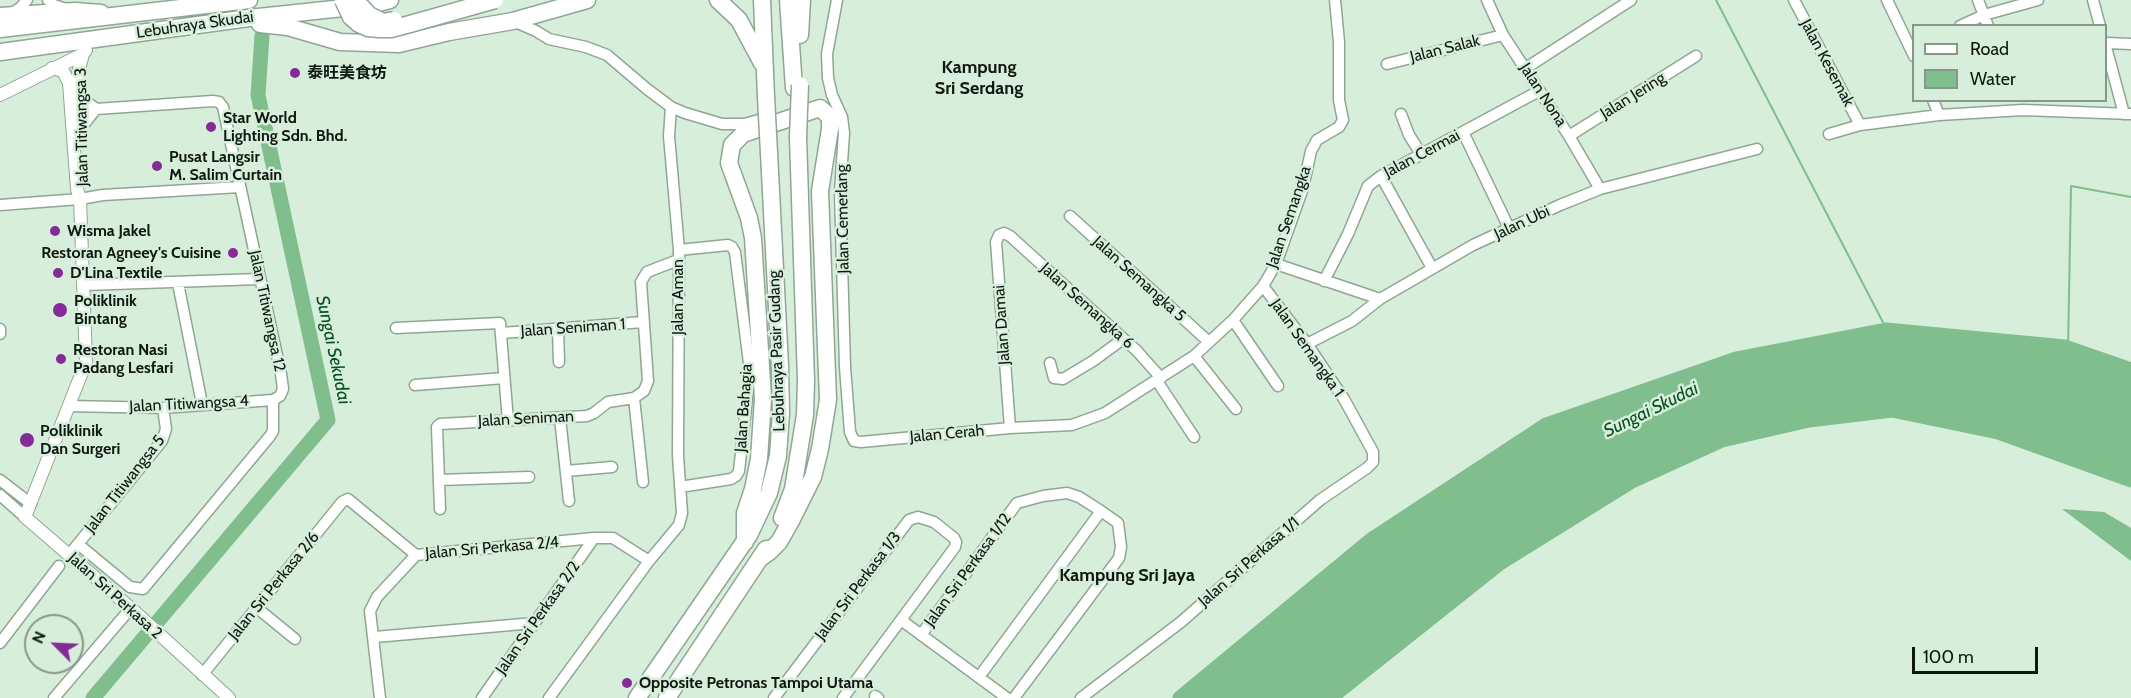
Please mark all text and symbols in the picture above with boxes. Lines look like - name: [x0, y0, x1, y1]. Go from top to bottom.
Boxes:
- street label: Lebuhraya Skudai: [135, 7, 255, 43]
- street label: Jalan Kesemak: [1796, 16, 1858, 110]
- legend: [1912, 24, 2107, 102]
- street label: Jalan Salak: [1408, 31, 1482, 67]
- text: Road: [1970, 38, 2009, 60]
- district label: Kampung Sri Serdang: [935, 57, 1023, 100]
- street label: Jalan Nona: [1515, 60, 1571, 130]
- place label: 泰旺美食坊: [307, 63, 387, 83]
- marker: 泰旺美食坊: [288, 66, 302, 80]
- street label: Jalan Titiwangsa 3: [71, 67, 93, 187]
- text: Water: [1970, 68, 2016, 90]
- street label: Jalan Jering: [1597, 69, 1669, 123]
- place label: Star World Lighting Sdn. Bhd.: [223, 108, 347, 146]
- marker: Star World Lighting Sdn. Bhd.: [204, 120, 218, 134]
- street label: Jalan Cermai: [1381, 126, 1463, 182]
- place label: Pusat Langsir M. Salim Curtain: [169, 147, 282, 185]
- marker: Pusat Langsir M. Salim Curtain: [150, 159, 164, 173]
- street label: Jalan Cemerlang: [832, 164, 854, 274]
- street label: Jalan Semangka: [1263, 164, 1315, 270]
- street label: Jalan Ubi: [1491, 202, 1553, 244]
- place label: Wisma Jakel: [67, 221, 151, 241]
- marker: Wisma Jakel: [48, 224, 62, 238]
- street label: Jalan Semangka 5: [1088, 232, 1190, 326]
- place label: Restoran Agneey's Cuisine: [41, 243, 221, 263]
- marker: Restoran Agneey's Cuisine: [226, 246, 240, 260]
- street label: Jalan Titiwangsa 12: [245, 248, 289, 374]
- street label: Jalan Aman: [668, 259, 688, 335]
- street label: Jalan Semangka 6: [1036, 259, 1138, 353]
- place label: D'Lina Textile: [70, 263, 162, 283]
- marker: D'Lina Textile: [51, 266, 65, 280]
- street label: Lebuhraya Pasir Gudang: [765, 270, 789, 432]
- street label: Jalan Damai: [990, 284, 1014, 366]
- place label: Poliklinik Bintang: [74, 291, 137, 329]
- water label: Sungai Sekudai: [311, 294, 355, 406]
- street label: Jalan Semangka 1: [1266, 295, 1348, 401]
- marker: Poliklinik Bintang: [51, 301, 69, 319]
- street label: Jalan Seniman 1: [520, 315, 626, 341]
- place label: Restoran Nasi Padang Lesfari: [73, 340, 173, 378]
- marker: Restoran Nasi Padang Lesfari: [54, 352, 68, 366]
- street label: Jalan Bahagia: [731, 363, 757, 453]
- water label: Sungai Skudai: [1600, 378, 1702, 442]
- street label: Jalan Titiwangsa 4: [129, 391, 249, 417]
- street label: Jalan Seniman: [477, 407, 575, 431]
- place label: Poliklinik Dan Surgeri: [40, 421, 120, 459]
- street label: Jalan Cerah: [909, 421, 985, 447]
- marker: Poliklinik Dan Surgeri: [18, 431, 36, 449]
- street label: Jalan Titiwangsa 5: [81, 431, 169, 537]
- street label: Jalan Sri Perkasa 1/12: [920, 509, 1016, 631]
- street label: Jalan Sri Perkasa 1/1: [1195, 513, 1303, 611]
- street label: Jalan Sri Perkasa 2/6: [224, 528, 324, 644]
- street label: Jalan Sri Perkasa 1/3: [811, 528, 905, 644]
- street label: Jalan Sri Perkasa 2/4: [424, 533, 560, 563]
- street label: Jalan Sri Perkasa 2: [64, 549, 166, 643]
- street label: Jalan Sri Perkasa 2/2: [492, 558, 584, 678]
- district label: Kampung Sri Jaya: [1059, 565, 1195, 587]
- north arrow: [24, 614, 84, 674]
- text: N: [28, 628, 50, 646]
- scale bar: [1915, 635, 2041, 673]
- text: 100 m: [1923, 646, 1974, 668]
- place label: Opposite Petronas Tampoi Utama: [639, 673, 873, 693]
- marker: Opposite Petronas Tampoi Utama: [620, 676, 634, 690]

